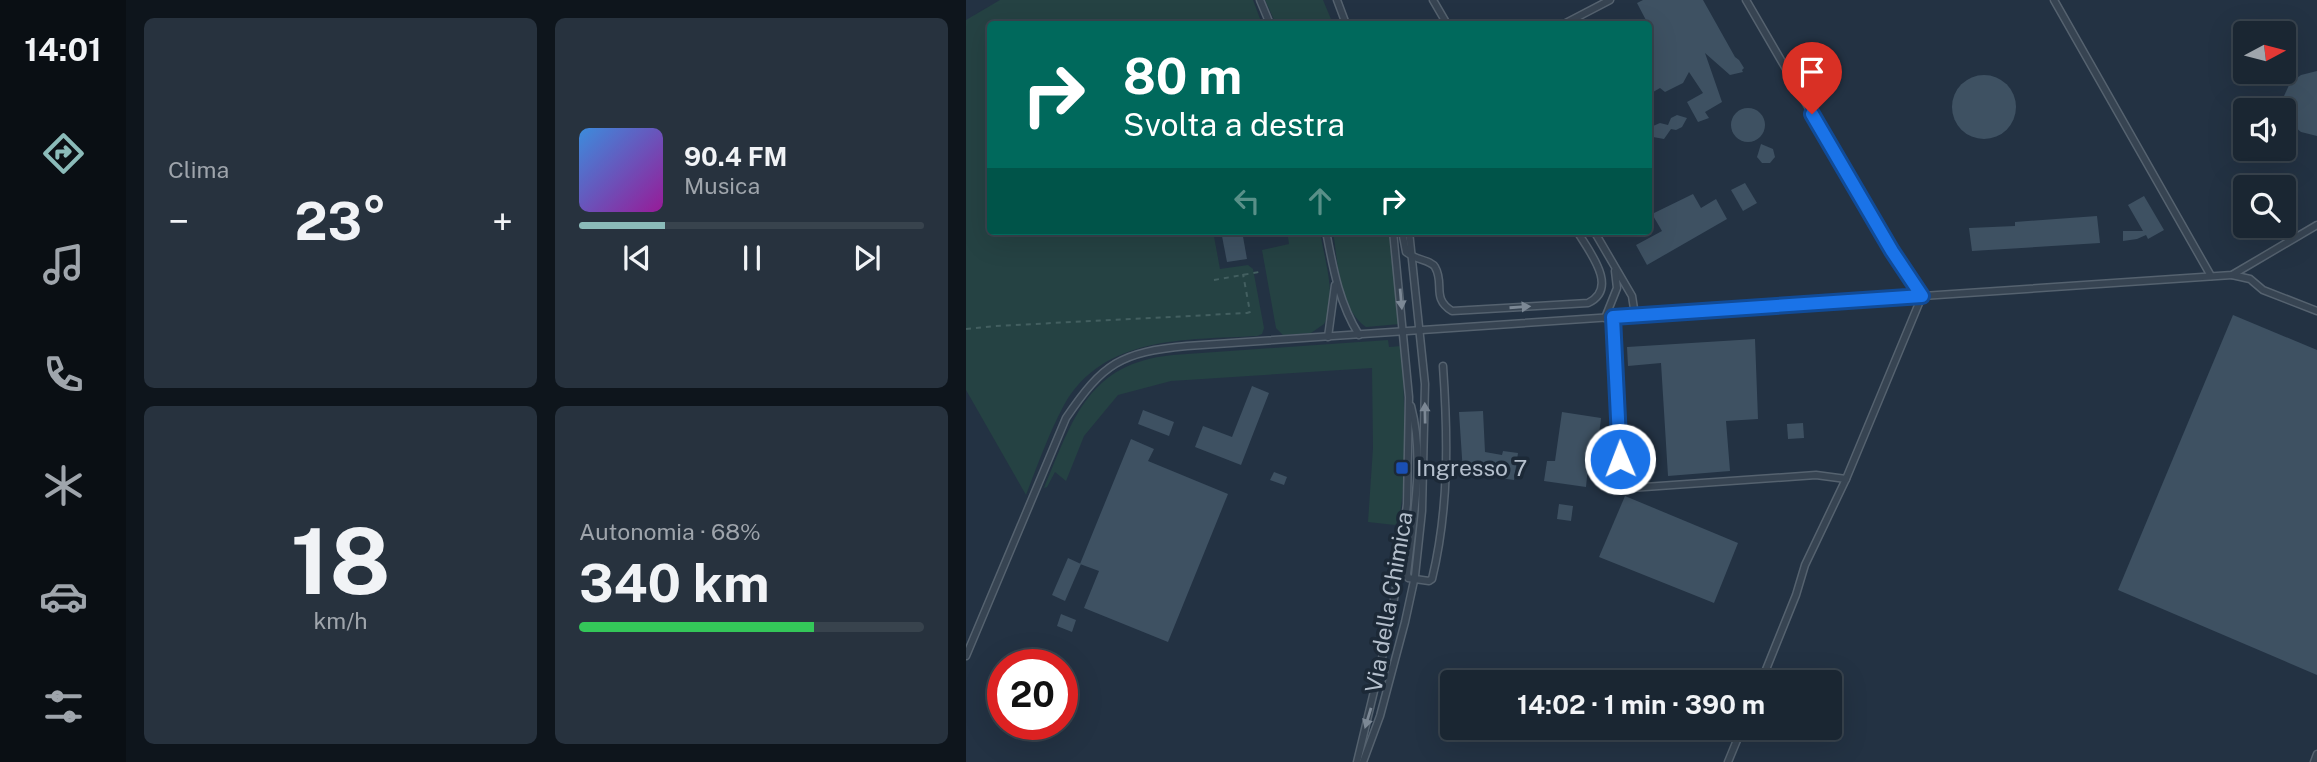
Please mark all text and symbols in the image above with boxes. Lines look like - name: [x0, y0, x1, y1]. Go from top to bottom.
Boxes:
- north arrow: [2233, 21, 2296, 84]
- map controls: [2233, 21, 2296, 238]
- text: 14:01: [24, 31, 102, 68]
- pin: [1782, 42, 1842, 114]
- text: 80 m: [1123, 47, 1242, 105]
- icon: right: [1008, 49, 1099, 140]
- icon: arrive: [1793, 53, 1831, 91]
- button: sound: [2233, 98, 2296, 161]
- text: Svolta a destra: [1123, 106, 1345, 143]
- icon: directions: [39, 129, 88, 178]
- text: 90.4 FM: [684, 141, 787, 172]
- text: Clima: [168, 156, 229, 183]
- text: Musica: [684, 172, 760, 199]
- button: search: [2233, 175, 2296, 238]
- icon: left: [1228, 182, 1266, 220]
- icon: ahead: [1301, 182, 1339, 220]
- icon: right: [1374, 182, 1412, 220]
- text: 23°: [294, 191, 387, 252]
- text: −: [168, 199, 189, 244]
- text: +: [492, 199, 513, 244]
- icon: previous: [618, 239, 656, 277]
- icon: pause: [733, 239, 771, 277]
- icon: next: [848, 239, 886, 277]
- icon: music: [39, 240, 88, 289]
- one-way arrow: [1396, 288, 1407, 310]
- one-way arrow: [1510, 301, 1532, 312]
- icon: phone: [39, 350, 88, 399]
- one-way arrow: [1419, 402, 1431, 424]
- position arrow: [1583, 422, 1657, 496]
- place label: Ingresso 7: [1416, 454, 1527, 481]
- marker: Ingresso 7: [1394, 460, 1410, 476]
- icon: climate: [39, 461, 88, 510]
- text: 18: [290, 508, 391, 614]
- street label: Via della Chimica: [1359, 509, 1418, 695]
- text: Autonomia · 68%: [579, 518, 761, 545]
- text: 340 km: [579, 553, 769, 614]
- icon: car: [39, 572, 88, 621]
- text: km/h: [313, 607, 368, 634]
- speed limit sign: 20: [987, 649, 1078, 740]
- icon: filters: [39, 682, 88, 731]
- text: 14:02 · 1 min · 390 m: [1517, 689, 1765, 720]
- one-way arrow: [1362, 708, 1372, 729]

